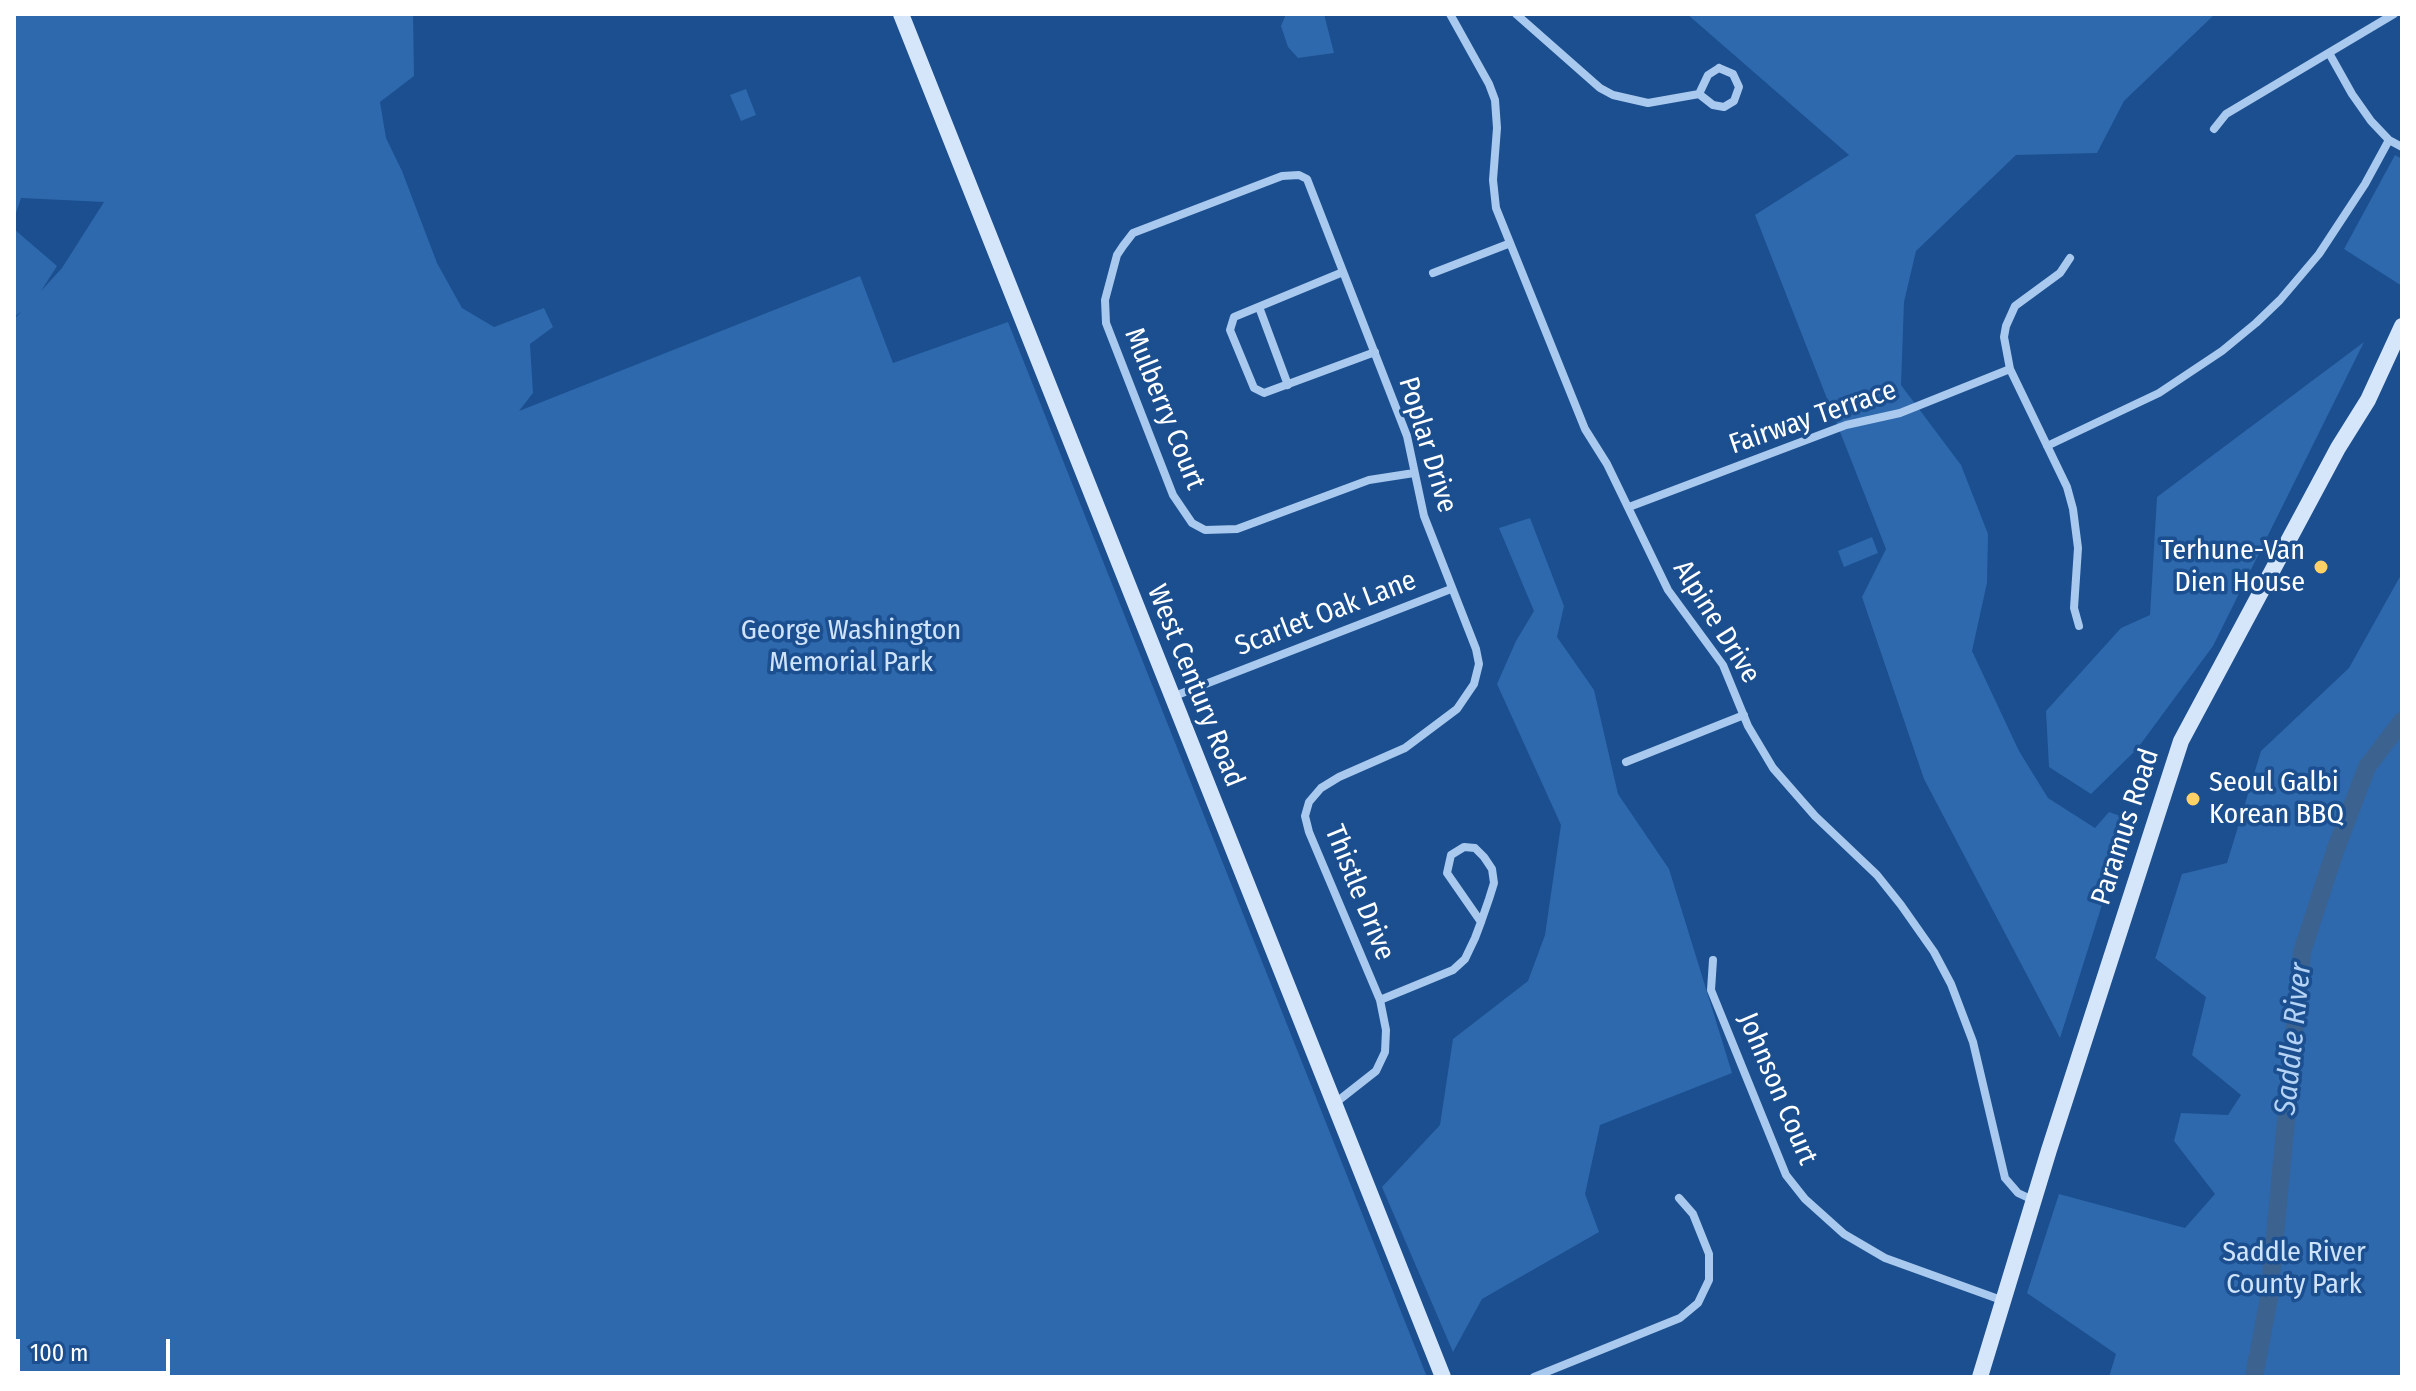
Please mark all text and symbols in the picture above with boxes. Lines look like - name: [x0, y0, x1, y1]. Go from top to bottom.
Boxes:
- street label: Mulberry Court: [1116, 323, 1212, 495]
- street label: Poplar Drive: [1390, 373, 1464, 517]
- street label: Fairway Terrace: [1725, 374, 1901, 462]
- place label: Terhune-Van Dien House: [2161, 534, 2305, 600]
- street label: Alpine Drive: [1665, 554, 1767, 690]
- marker: Terhune-Van Dien House: [2312, 558, 2330, 576]
- street label: Scarlet Oak Lane: [1231, 564, 1421, 664]
- street label: West Century Road: [1139, 580, 1251, 792]
- park label: George Washington Memorial Park: [741, 614, 961, 680]
- street label: Paramus Road: [2085, 745, 2167, 909]
- place label: Seoul Galbi Korean BBQ: [2209, 766, 2344, 832]
- marker: Seoul Galbi Korean BBQ: [2184, 790, 2202, 808]
- street label: Thistle Drive: [1317, 821, 1401, 965]
- water label: Saddle River: [2268, 961, 2320, 1117]
- street label: Johnson Court: [1730, 1008, 1824, 1170]
- park label: Saddle River County Park: [2222, 1236, 2366, 1302]
- scale bar: [20, 1323, 174, 1373]
- text: 100 m: [30, 1339, 88, 1367]

